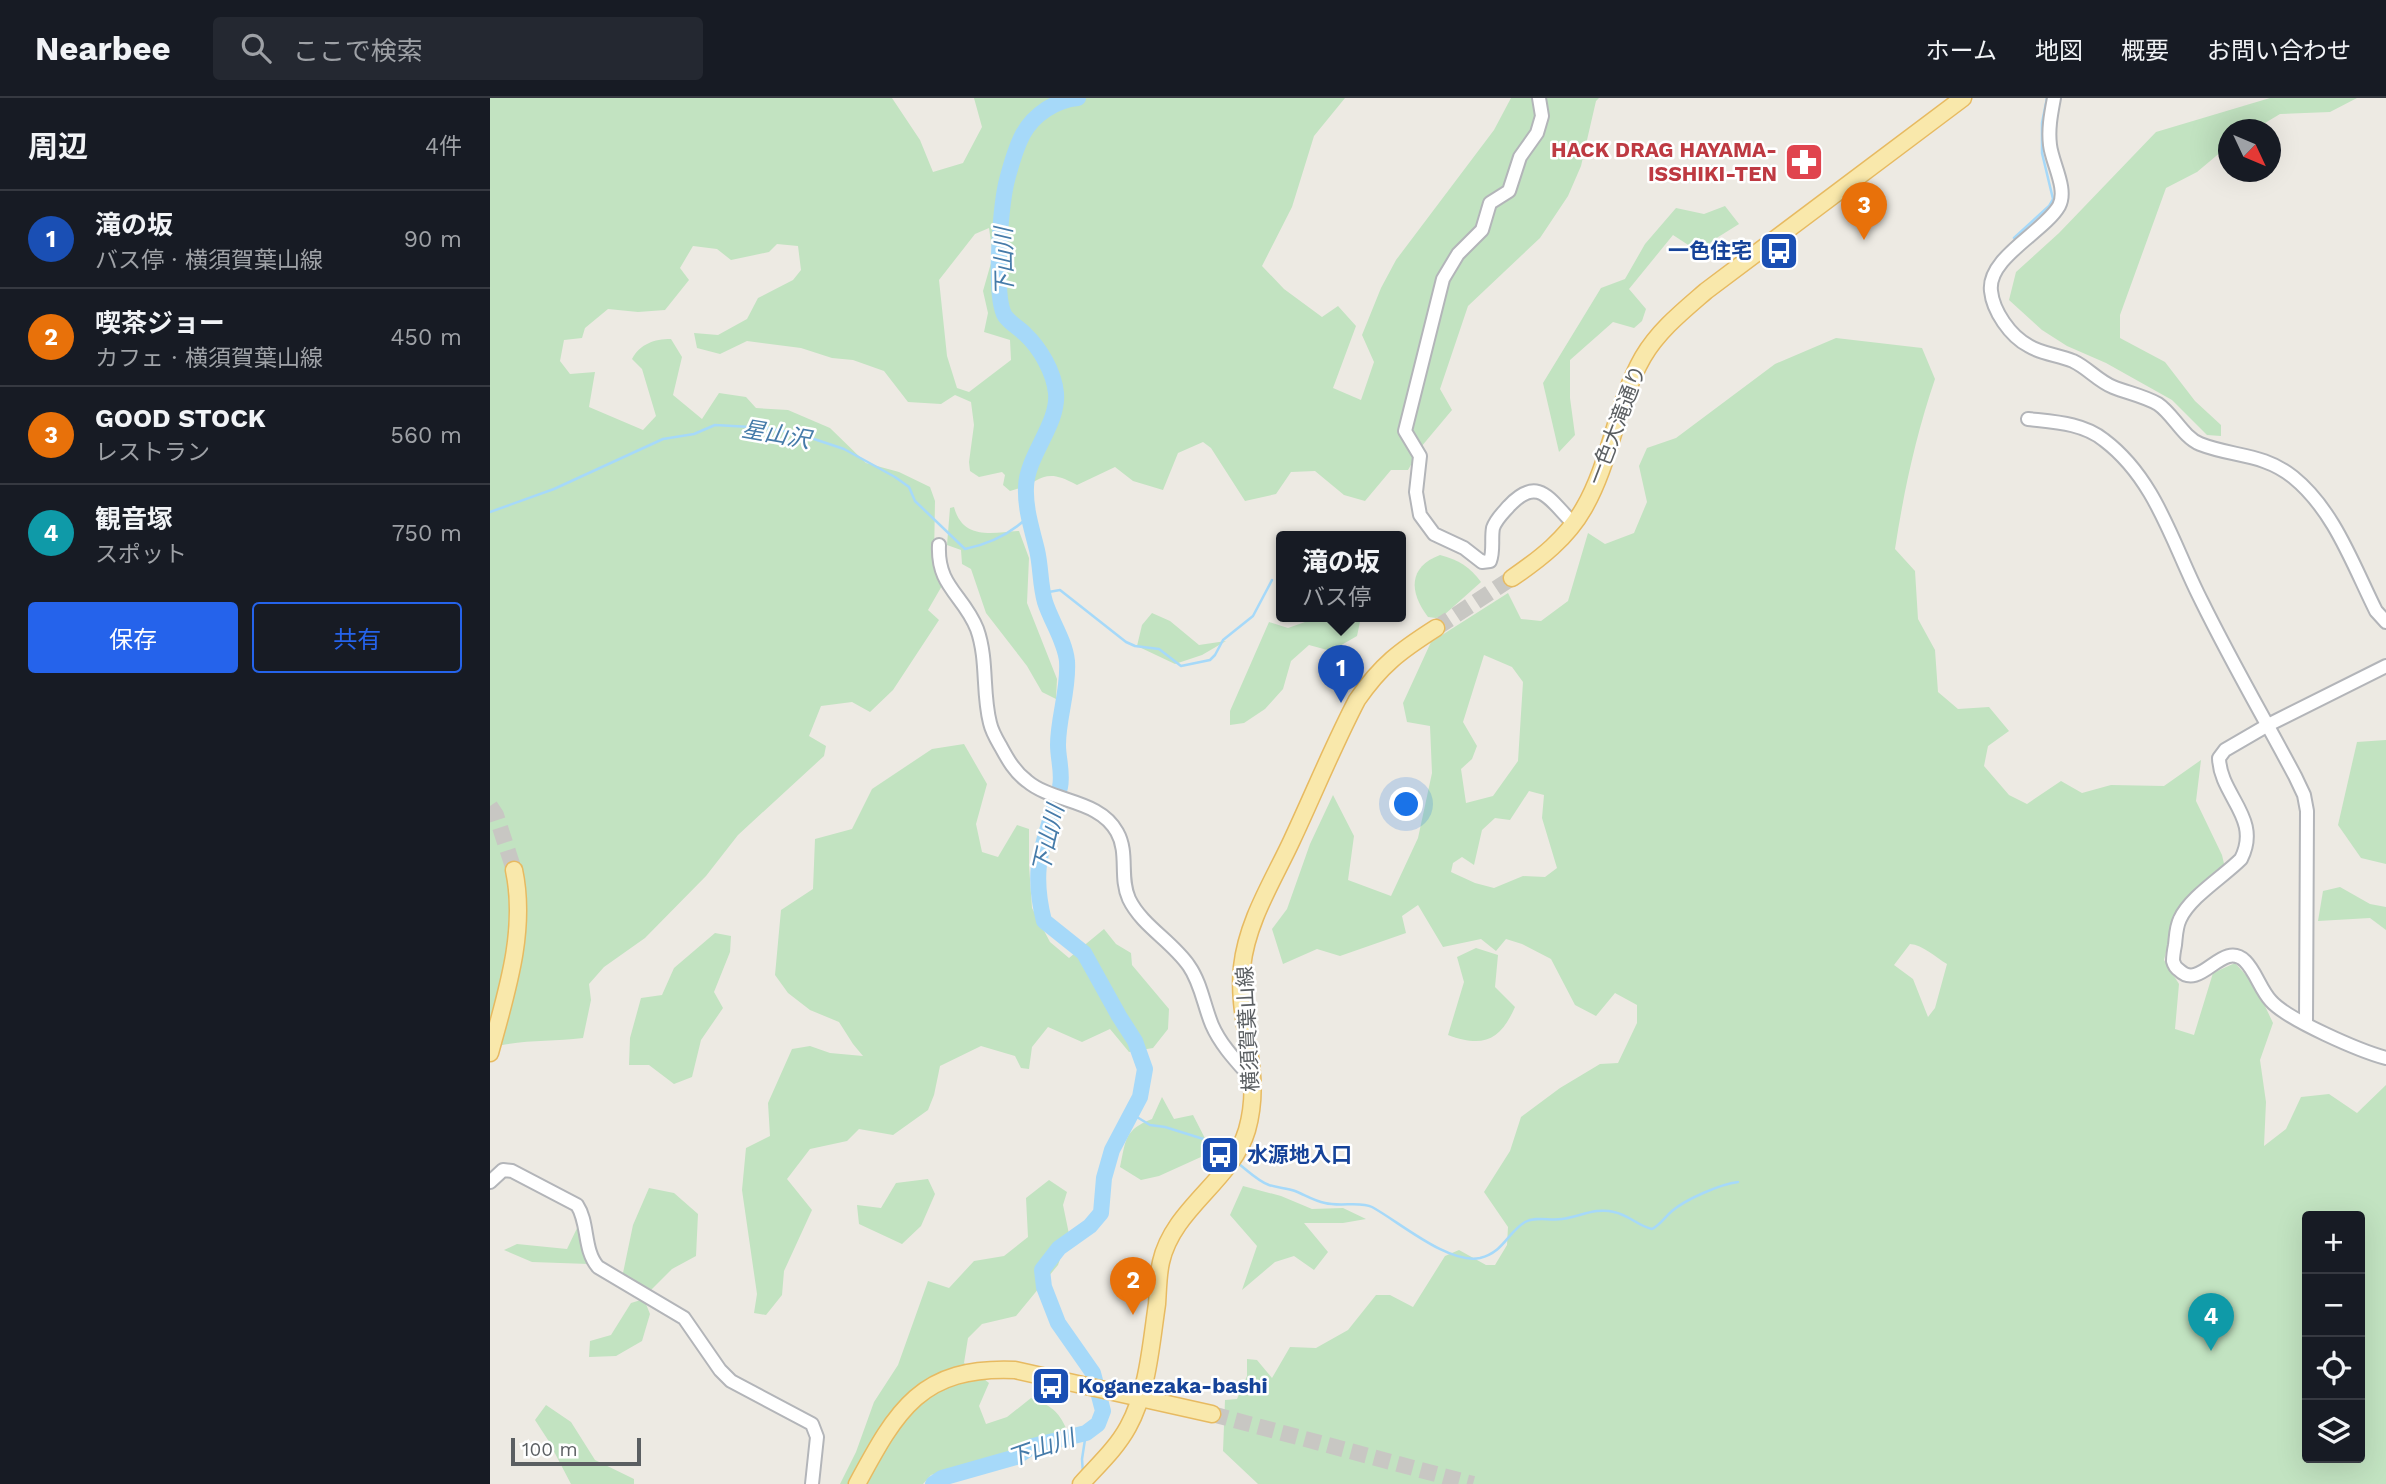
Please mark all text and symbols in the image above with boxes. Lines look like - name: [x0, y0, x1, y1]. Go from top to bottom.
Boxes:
- search box: [213, 17, 703, 80]
- text: Nearbee: [35, 29, 171, 68]
- icon: search: [237, 29, 275, 67]
- text: ここで検索: [293, 36, 423, 66]
- text: ホーム: [1926, 37, 1997, 65]
- text: 地図: [2035, 37, 2083, 65]
- text: 概要: [2121, 37, 2169, 65]
- text: お問い合わせ: [2207, 37, 2351, 65]
- north arrow: [2218, 119, 2281, 182]
- text: 周辺: [28, 129, 88, 164]
- text: 4件: [425, 133, 462, 160]
- place label: HACK DRAG HAYAMA- ISSHIKI-TEN: [1551, 137, 1777, 186]
- pharmacy icon: HACK DRAG HAYAMA- ISSHIKI-TEN: [1783, 141, 1825, 183]
- pin: 3: [1841, 182, 1887, 240]
- text: 滝の坂: [95, 210, 173, 240]
- water label: 下山川: [990, 224, 1019, 297]
- text: 1: [46, 226, 56, 253]
- text: 90 m: [404, 226, 462, 253]
- bus stop icon: 一色住宅: [1758, 230, 1800, 272]
- place label: 一色住宅: [1668, 238, 1752, 263]
- text: バス停 · 横須賀葉山線: [95, 247, 323, 274]
- text: 喫茶ジョー: [95, 308, 225, 338]
- text: 2: [44, 324, 58, 351]
- text: 450 m: [390, 324, 462, 351]
- text: カフェ · 横須賀葉山線: [95, 345, 323, 372]
- street label: 一色大滝通り: [1582, 362, 1651, 488]
- text: GOOD STOCK: [95, 403, 266, 433]
- water label: 星山沢: [740, 415, 815, 454]
- text: 3: [44, 422, 58, 449]
- text: 560 m: [391, 422, 462, 449]
- text: レストラン: [95, 439, 210, 466]
- text: 観音塚: [95, 504, 173, 534]
- text: 4: [44, 520, 58, 547]
- text: 750 m: [392, 520, 462, 547]
- popup: [1276, 531, 1406, 622]
- text: スポット: [95, 541, 187, 568]
- text: 滝の坂: [1302, 547, 1380, 577]
- text: バス停: [1302, 584, 1371, 611]
- button: 保存: [28, 602, 238, 673]
- button: 共有: [252, 602, 462, 673]
- pin: 1: [1318, 645, 1364, 703]
- your location: [1389, 787, 1423, 821]
- water label: 下山川: [1028, 800, 1070, 876]
- street label: 横須賀葉山線: [1232, 965, 1263, 1093]
- bus stop icon: 水源地入口: [1199, 1134, 1241, 1176]
- place label: 水源地入口: [1247, 1142, 1352, 1167]
- map controls: [2302, 1211, 2365, 1463]
- button: +: [2302, 1211, 2365, 1274]
- pin: 2: [1110, 1257, 1156, 1315]
- button: −: [2302, 1274, 2365, 1337]
- pin: 4: [2188, 1293, 2234, 1351]
- button: locate: [2302, 1337, 2365, 1400]
- bus stop icon: Koganezaka-bashi: [1030, 1365, 1072, 1407]
- place label: Koganezaka-bashi: [1078, 1373, 1268, 1398]
- button: layers: [2302, 1400, 2365, 1463]
- water label: 下山川: [1004, 1423, 1081, 1472]
- scale bar: [511, 1435, 640, 1467]
- text: 100 m: [522, 1438, 578, 1461]

